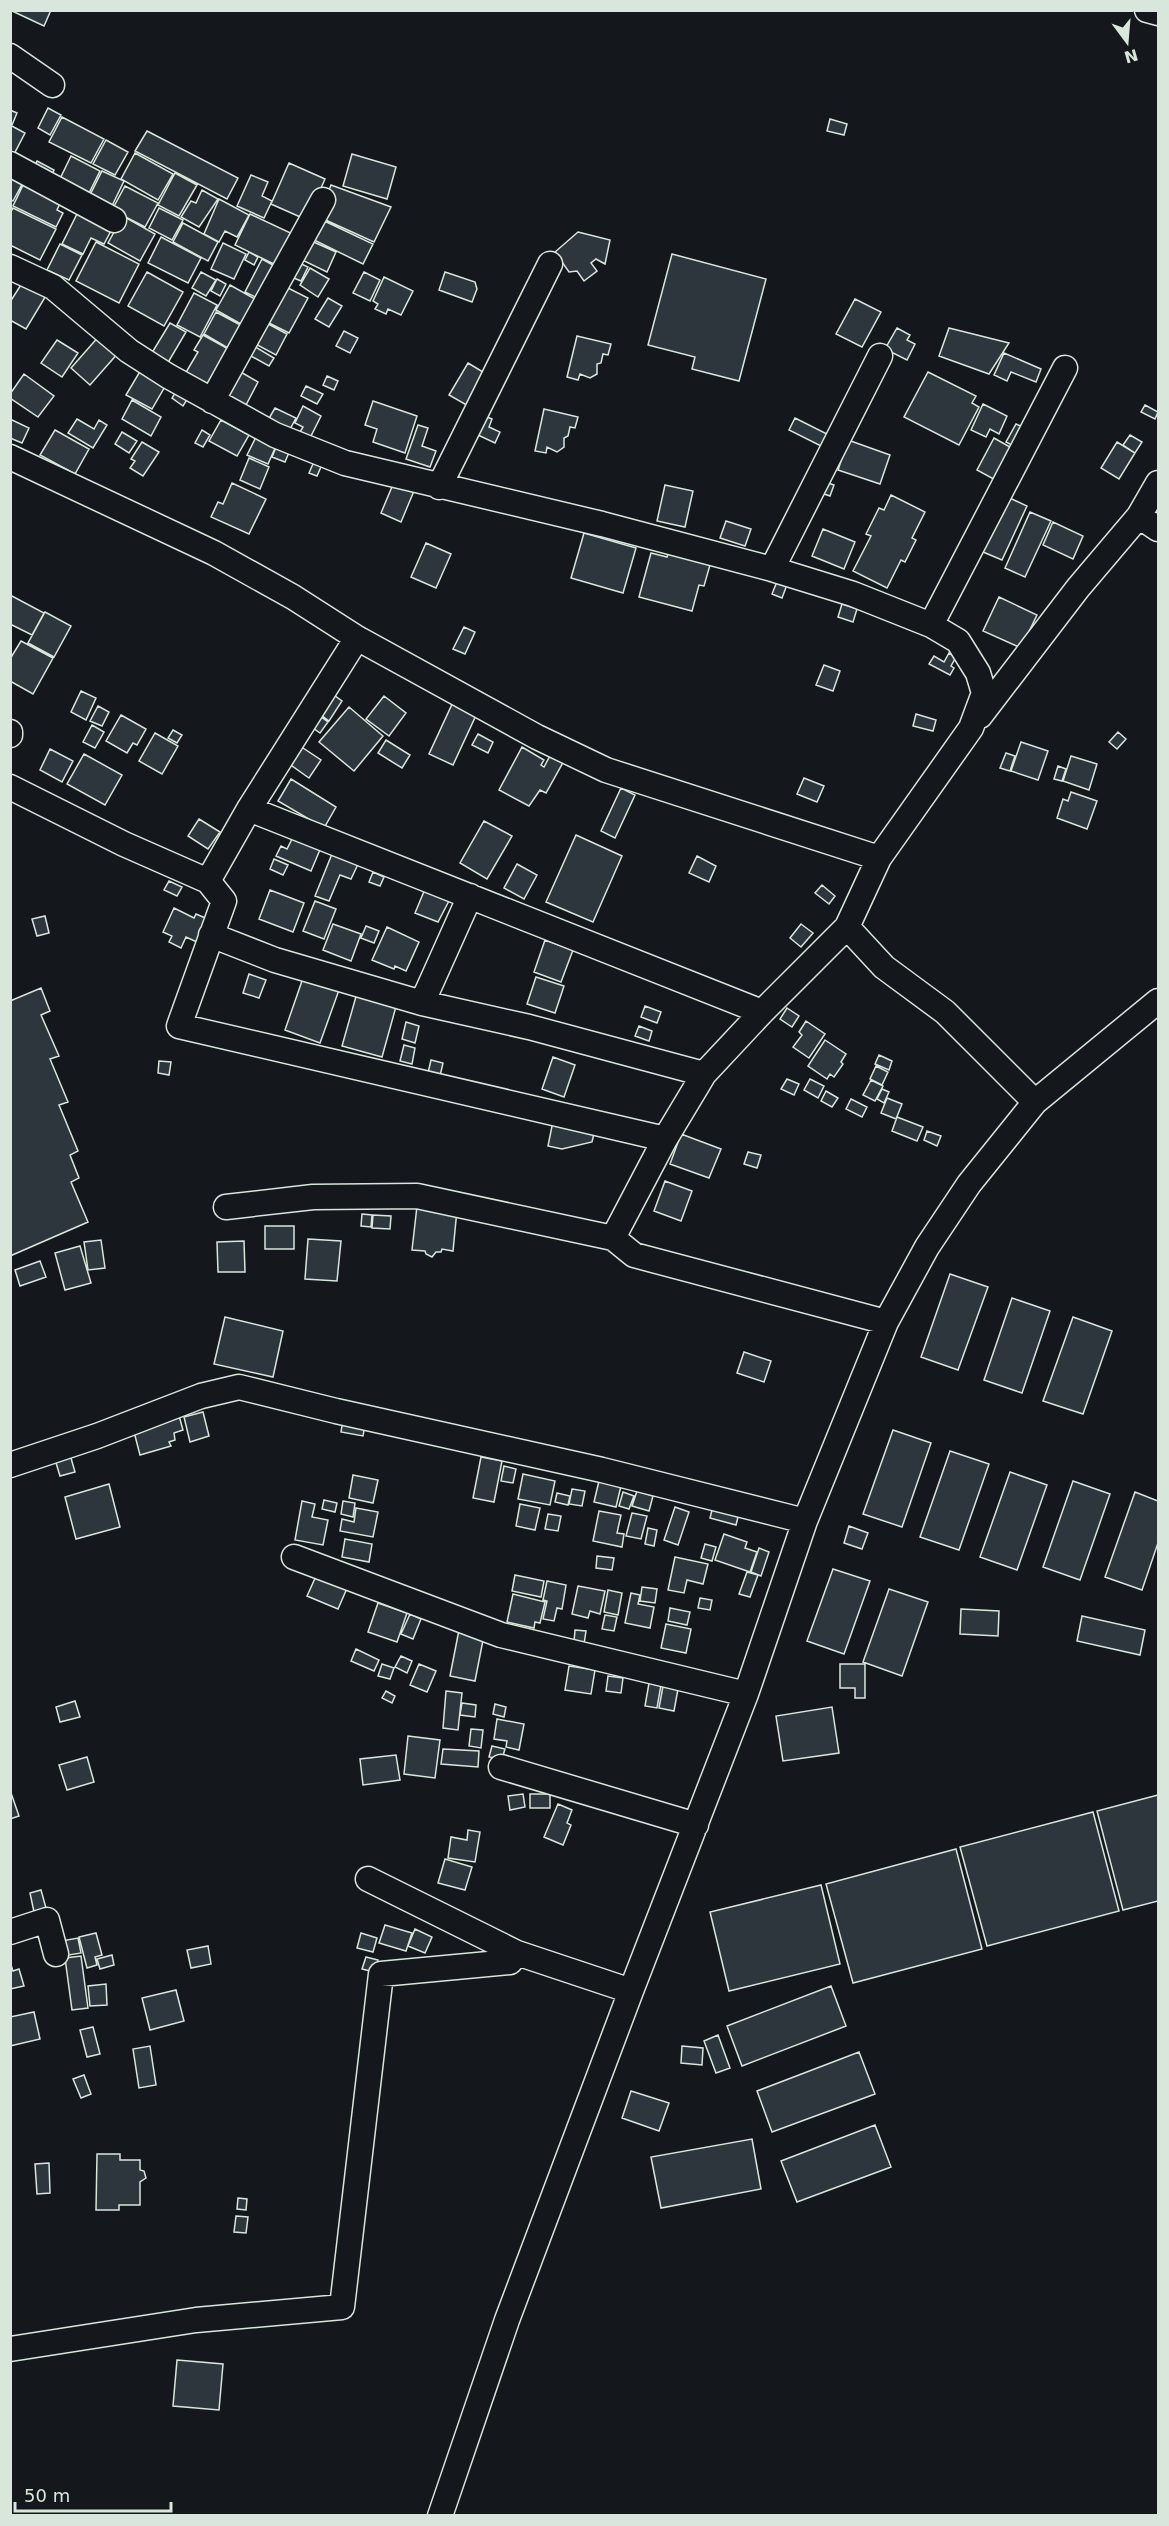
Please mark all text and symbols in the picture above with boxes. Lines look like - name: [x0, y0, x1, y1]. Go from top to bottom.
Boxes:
- north arrow: [1097, 12, 1157, 72]
- text: N: [1122, 45, 1140, 67]
- scale bar: [15, 2475, 171, 2513]
- text: 50 m: [24, 2485, 70, 2506]

